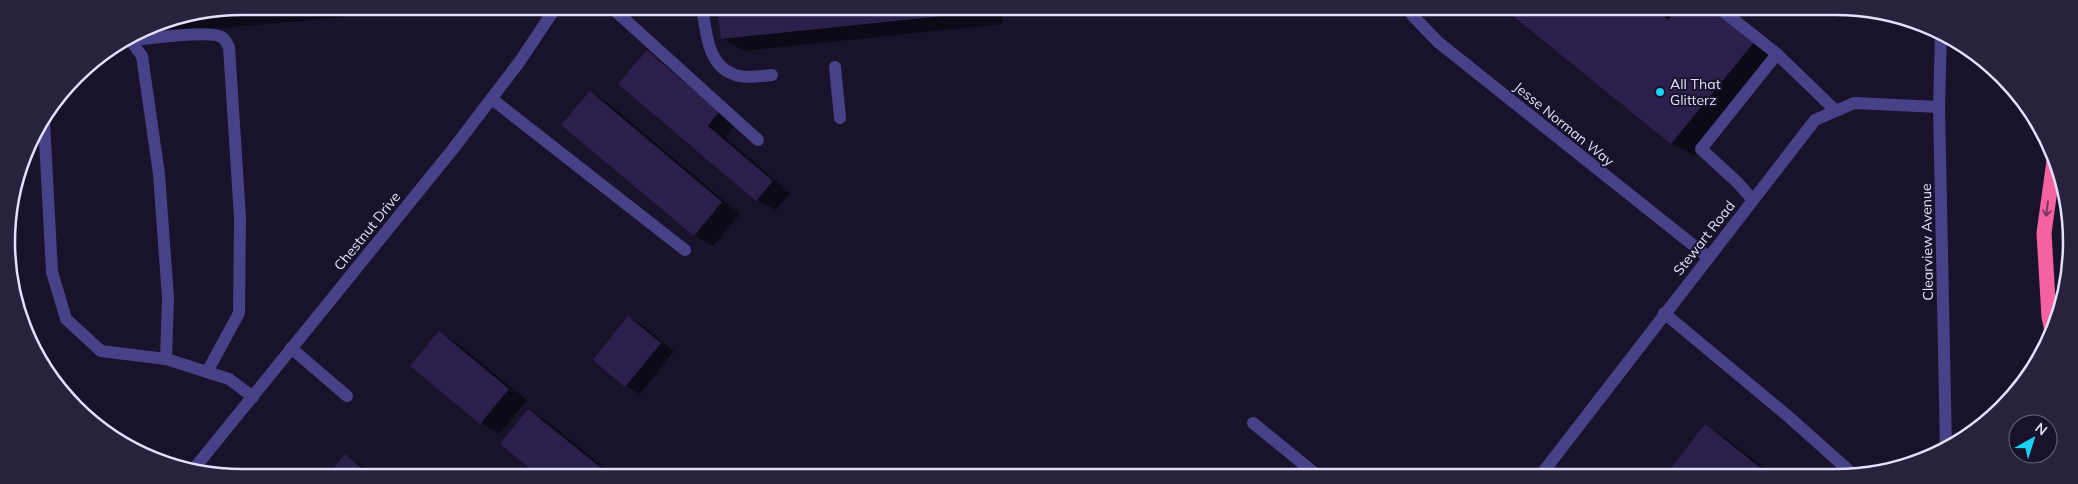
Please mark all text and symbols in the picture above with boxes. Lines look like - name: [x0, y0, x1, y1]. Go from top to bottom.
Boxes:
- place label: All That Glitterz: [1670, 75, 1721, 109]
- street label: Jesse Norman Way: [1510, 78, 1618, 170]
- marker: All That Glitterz: [1654, 86, 1666, 98]
- street label: Clearview Avenue: [1917, 183, 1937, 301]
- street label: Chestnut Drive: [330, 188, 404, 274]
- street label: Stewart Road: [1669, 197, 1739, 279]
- one-way arrow: [2042, 201, 2052, 217]
- north arrow: [2008, 414, 2058, 464]
- text: N: [2031, 419, 2051, 439]

